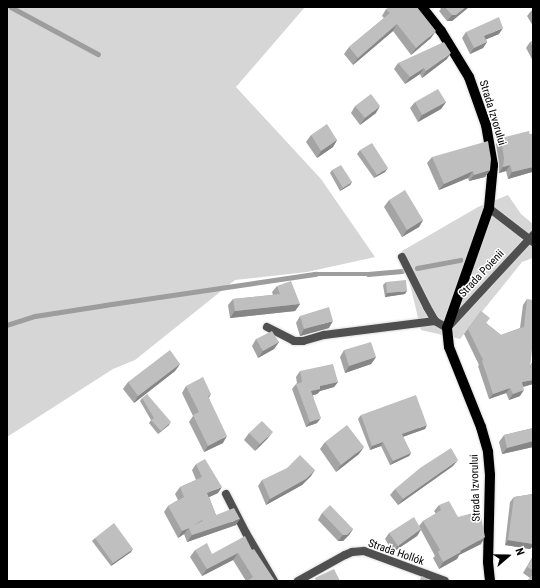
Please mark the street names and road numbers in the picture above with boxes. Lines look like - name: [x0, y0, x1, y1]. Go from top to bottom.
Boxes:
- street label: Strada Izvorului: [476, 79, 508, 147]
- street label: Strada Poienii: [457, 247, 507, 301]
- street label: Strada Izvorului: [468, 454, 484, 522]
- street label: Strada Hollók: [366, 537, 426, 569]

